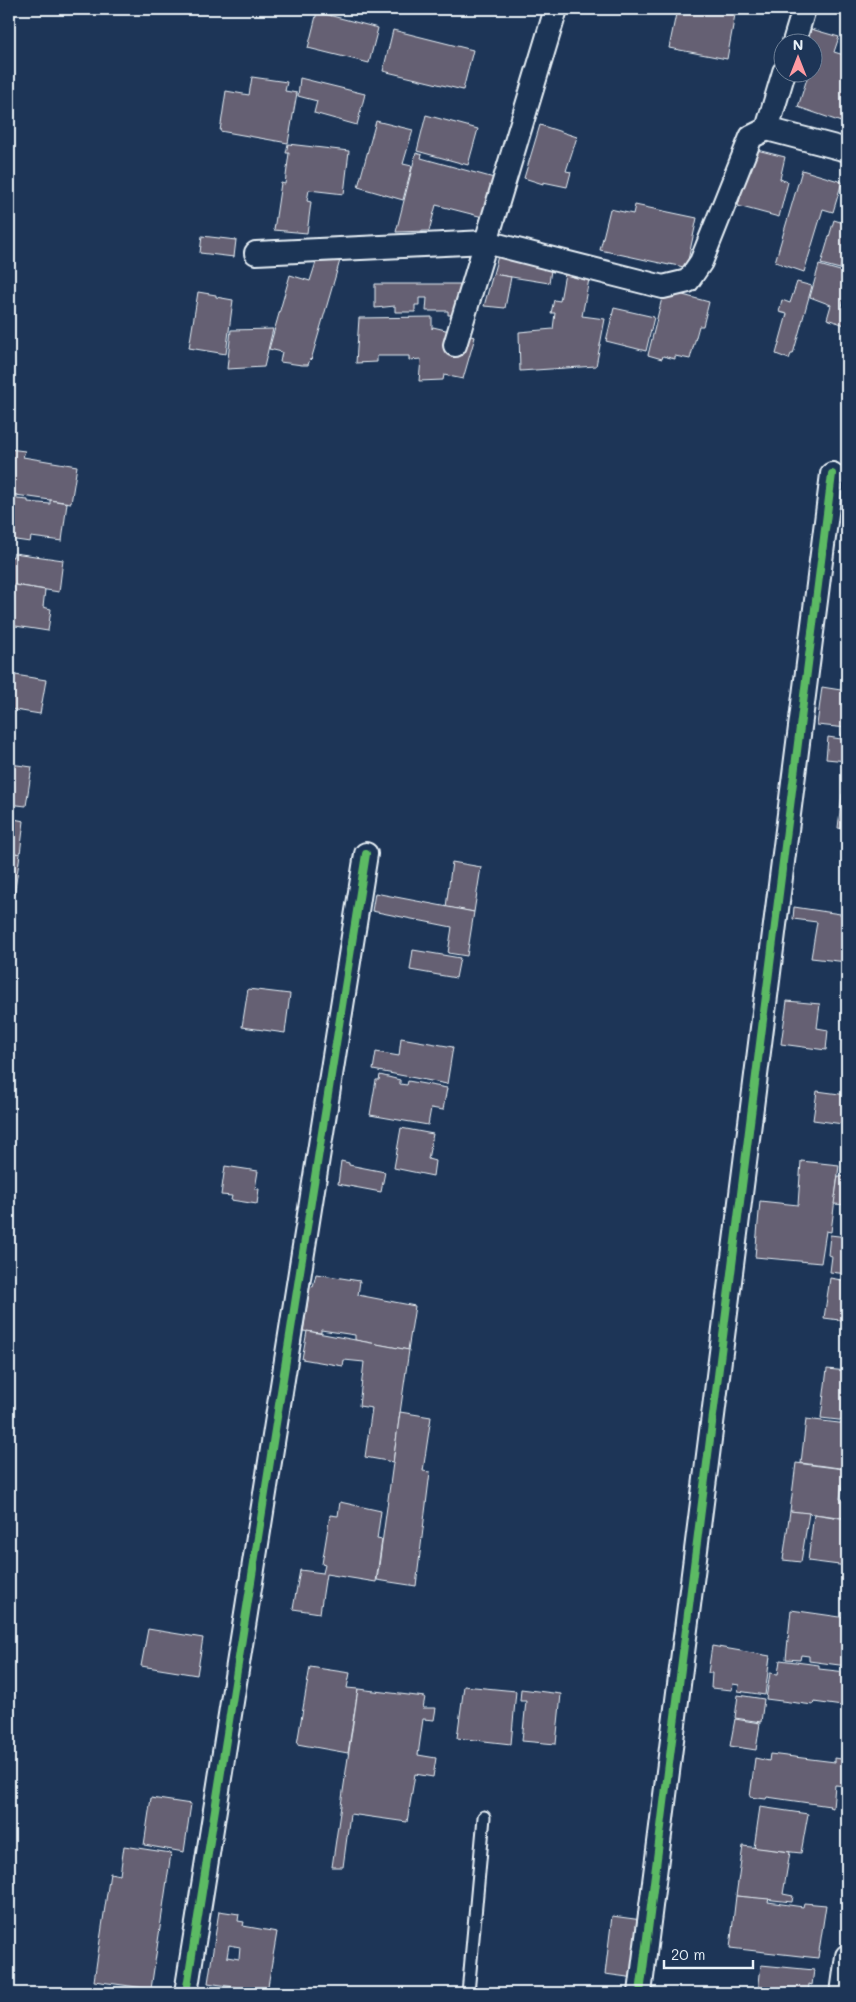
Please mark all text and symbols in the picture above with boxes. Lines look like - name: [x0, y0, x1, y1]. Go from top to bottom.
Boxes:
- north arrow: [774, 32, 824, 82]
- text: N: [793, 35, 803, 54]
- scale bar: [664, 1937, 752, 1969]
- text: 20 m: [671, 1944, 705, 1964]

